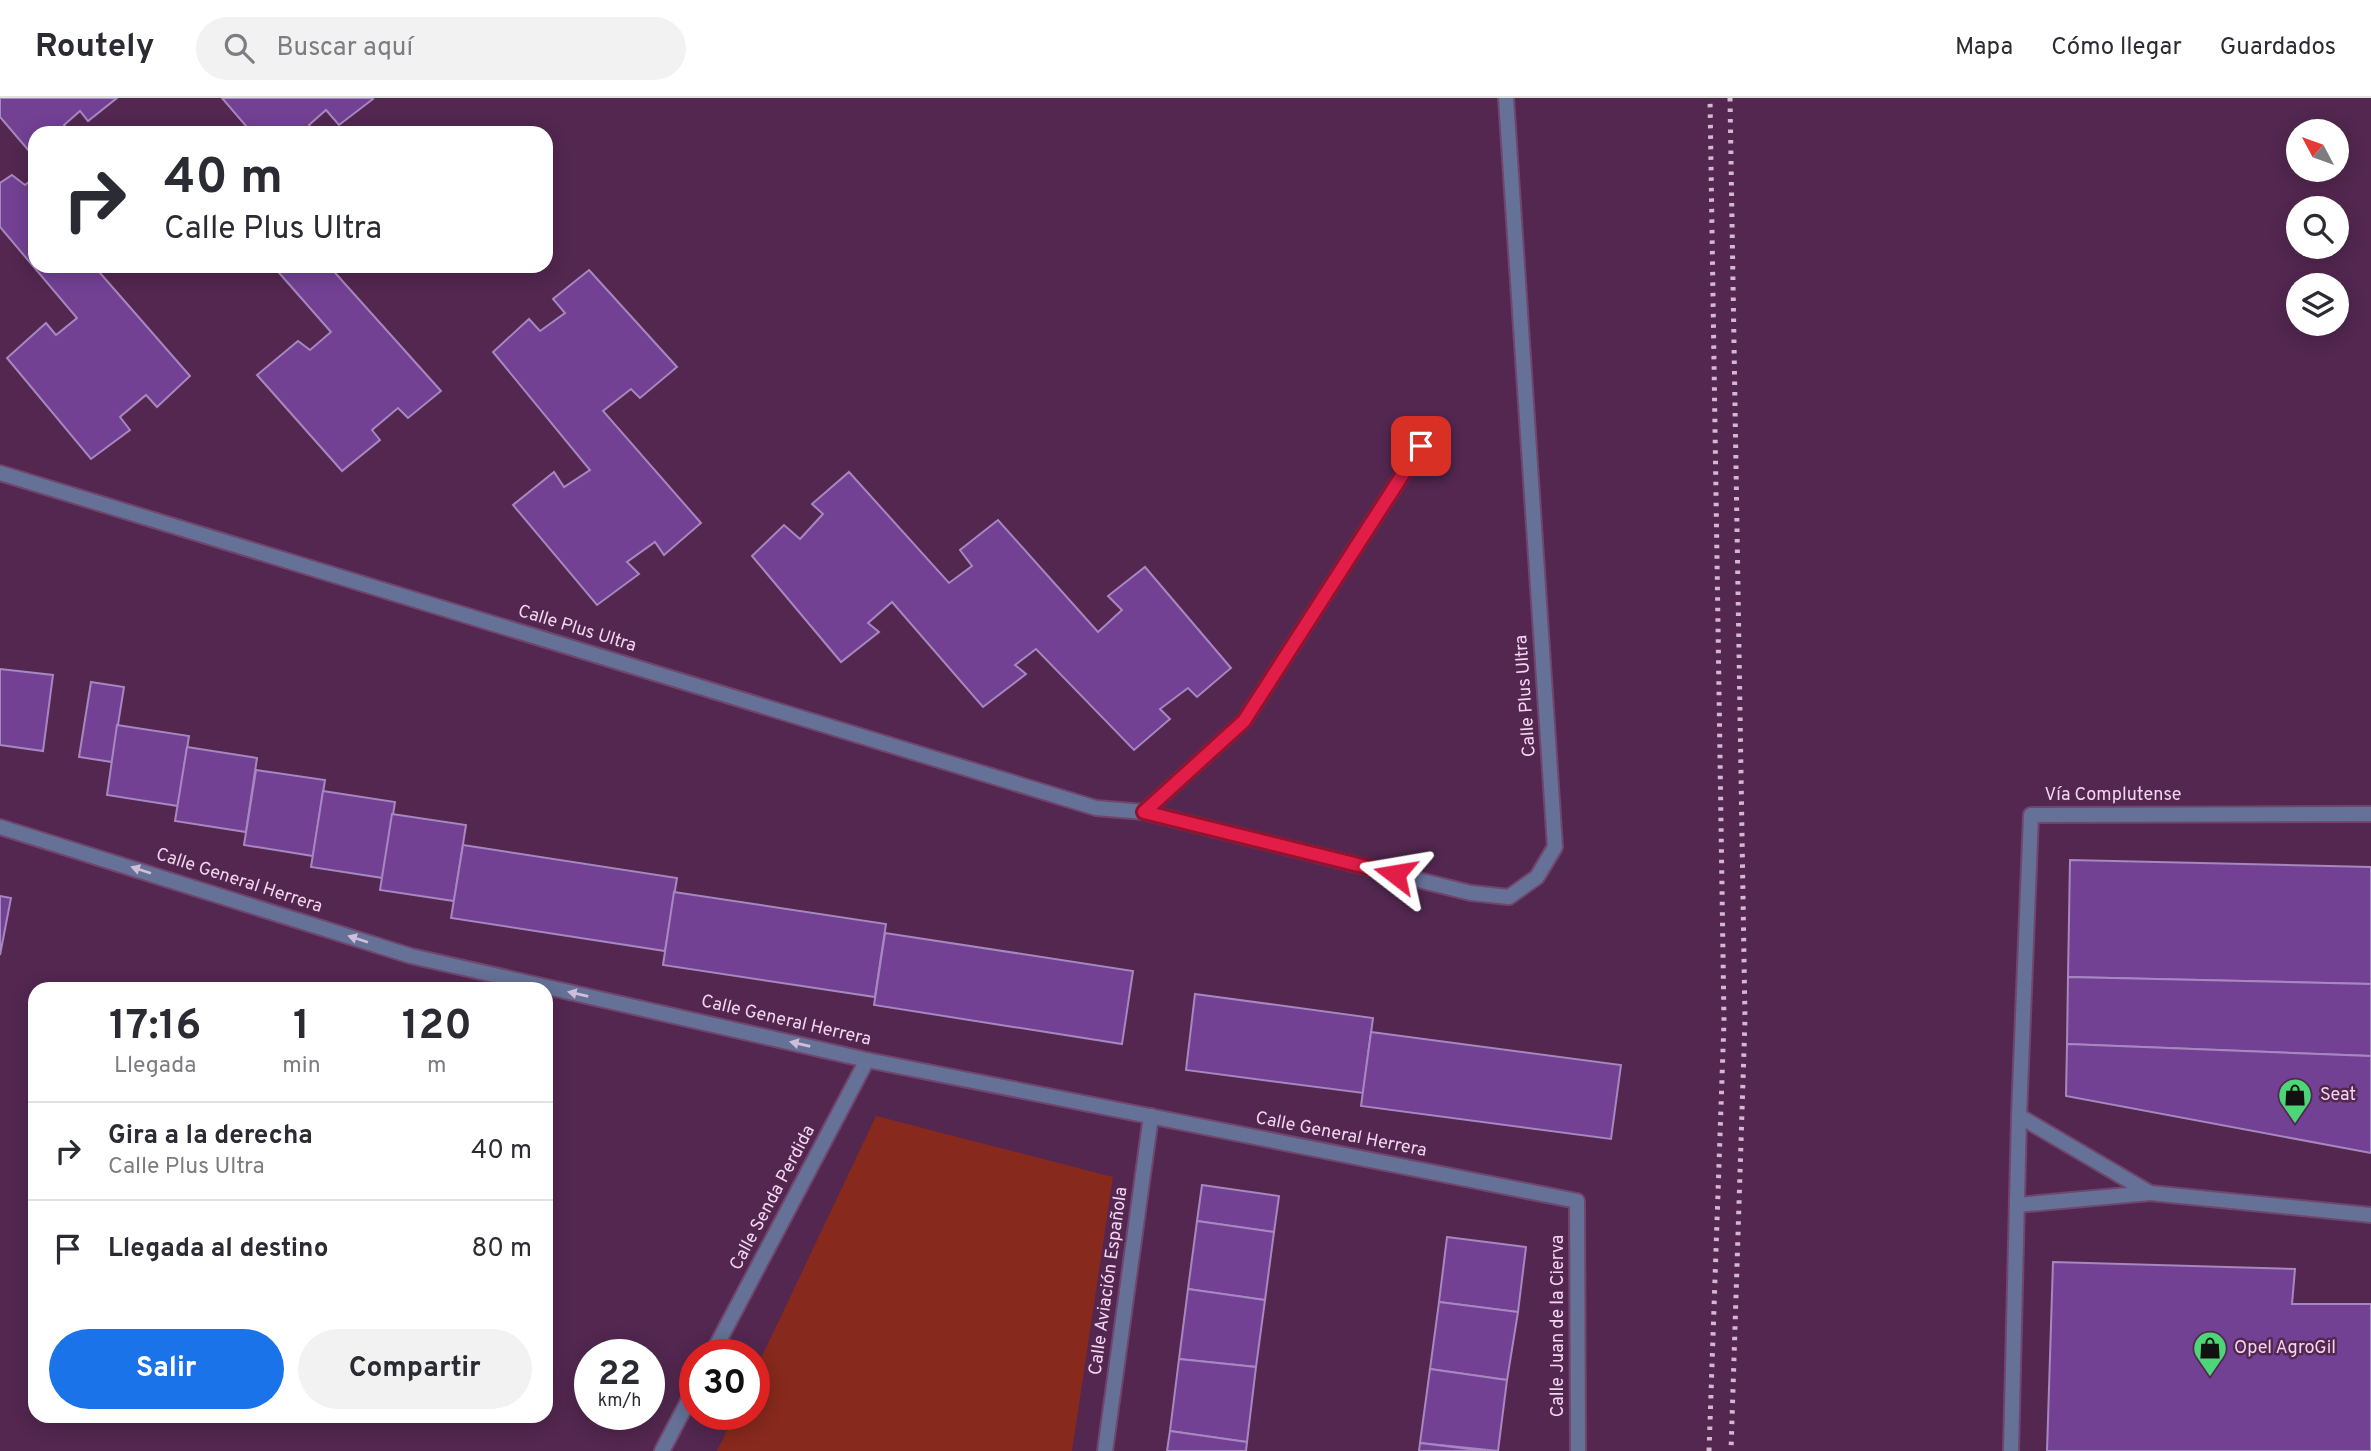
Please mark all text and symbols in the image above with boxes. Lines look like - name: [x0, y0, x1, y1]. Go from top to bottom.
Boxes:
- search box: [196, 17, 686, 80]
- text: Routely: [35, 27, 154, 69]
- icon: search: [220, 29, 258, 67]
- text: Buscar aquí: [276, 32, 413, 65]
- text: Mapa: [1955, 33, 2013, 63]
- text: Cómo llegar: [2051, 33, 2182, 63]
- text: Guardados: [2220, 33, 2336, 63]
- north arrow: [2286, 119, 2348, 182]
- map controls: [2286, 119, 2349, 336]
- text: 40 m: [164, 149, 283, 211]
- icon: right: [49, 154, 140, 245]
- button: search: [2286, 196, 2349, 259]
- text: Calle Plus Ultra: [164, 210, 382, 250]
- button: layers: [2286, 273, 2349, 336]
- pin: [1391, 416, 1451, 476]
- icon: arrive: [1402, 427, 1440, 465]
- street label: Calle Plus Ultra: [515, 600, 639, 658]
- street label: Calle Plus Ultra: [1510, 634, 1542, 758]
- street label: Vía Complutense: [2045, 784, 2181, 807]
- position arrow: [1358, 837, 1432, 911]
- street label: Calle General Herrera: [153, 843, 325, 919]
- one-way arrow: [130, 864, 151, 875]
- one-way arrow: [347, 934, 368, 944]
- one-way arrow: [567, 989, 589, 1000]
- street label: Calle General Herrera: [699, 990, 873, 1052]
- text: 17:16: [109, 1001, 201, 1054]
- text: 1: [293, 1001, 310, 1054]
- text: 120: [402, 1001, 472, 1054]
- one-way arrow: [789, 1039, 811, 1050]
- text: Llegada: [114, 1052, 196, 1081]
- text: min: [282, 1052, 321, 1081]
- text: m: [427, 1052, 447, 1081]
- shop icon: Seat: [2276, 1076, 2314, 1125]
- place label: Seat: [2320, 1084, 2356, 1107]
- street label: Calle General Herrera: [1253, 1107, 1429, 1163]
- text: Gira a la derecha: [108, 1120, 313, 1153]
- street label: Calle Senda Perdida: [725, 1121, 821, 1275]
- icon: right: [49, 1132, 87, 1170]
- text: 40 m: [471, 1135, 532, 1168]
- text: Calle Plus Ultra: [108, 1153, 265, 1182]
- street label: Calle Aviación Española: [1084, 1185, 1134, 1377]
- icon: arrive: [49, 1230, 87, 1268]
- text: Llegada al destino: [108, 1233, 328, 1266]
- text: 80 m: [472, 1233, 532, 1266]
- street label: Calle Juan de la Cierva: [1547, 1235, 1570, 1417]
- button: Salir: [49, 1329, 284, 1409]
- button: Compartir: [298, 1329, 532, 1409]
- shop icon: Opel AgroGil: [2191, 1329, 2229, 1378]
- place label: Opel AgroGil: [2234, 1337, 2336, 1360]
- speed limit sign: 30: [679, 1339, 770, 1430]
- text: 22: [598, 1353, 641, 1397]
- text: km/h: [598, 1390, 641, 1413]

